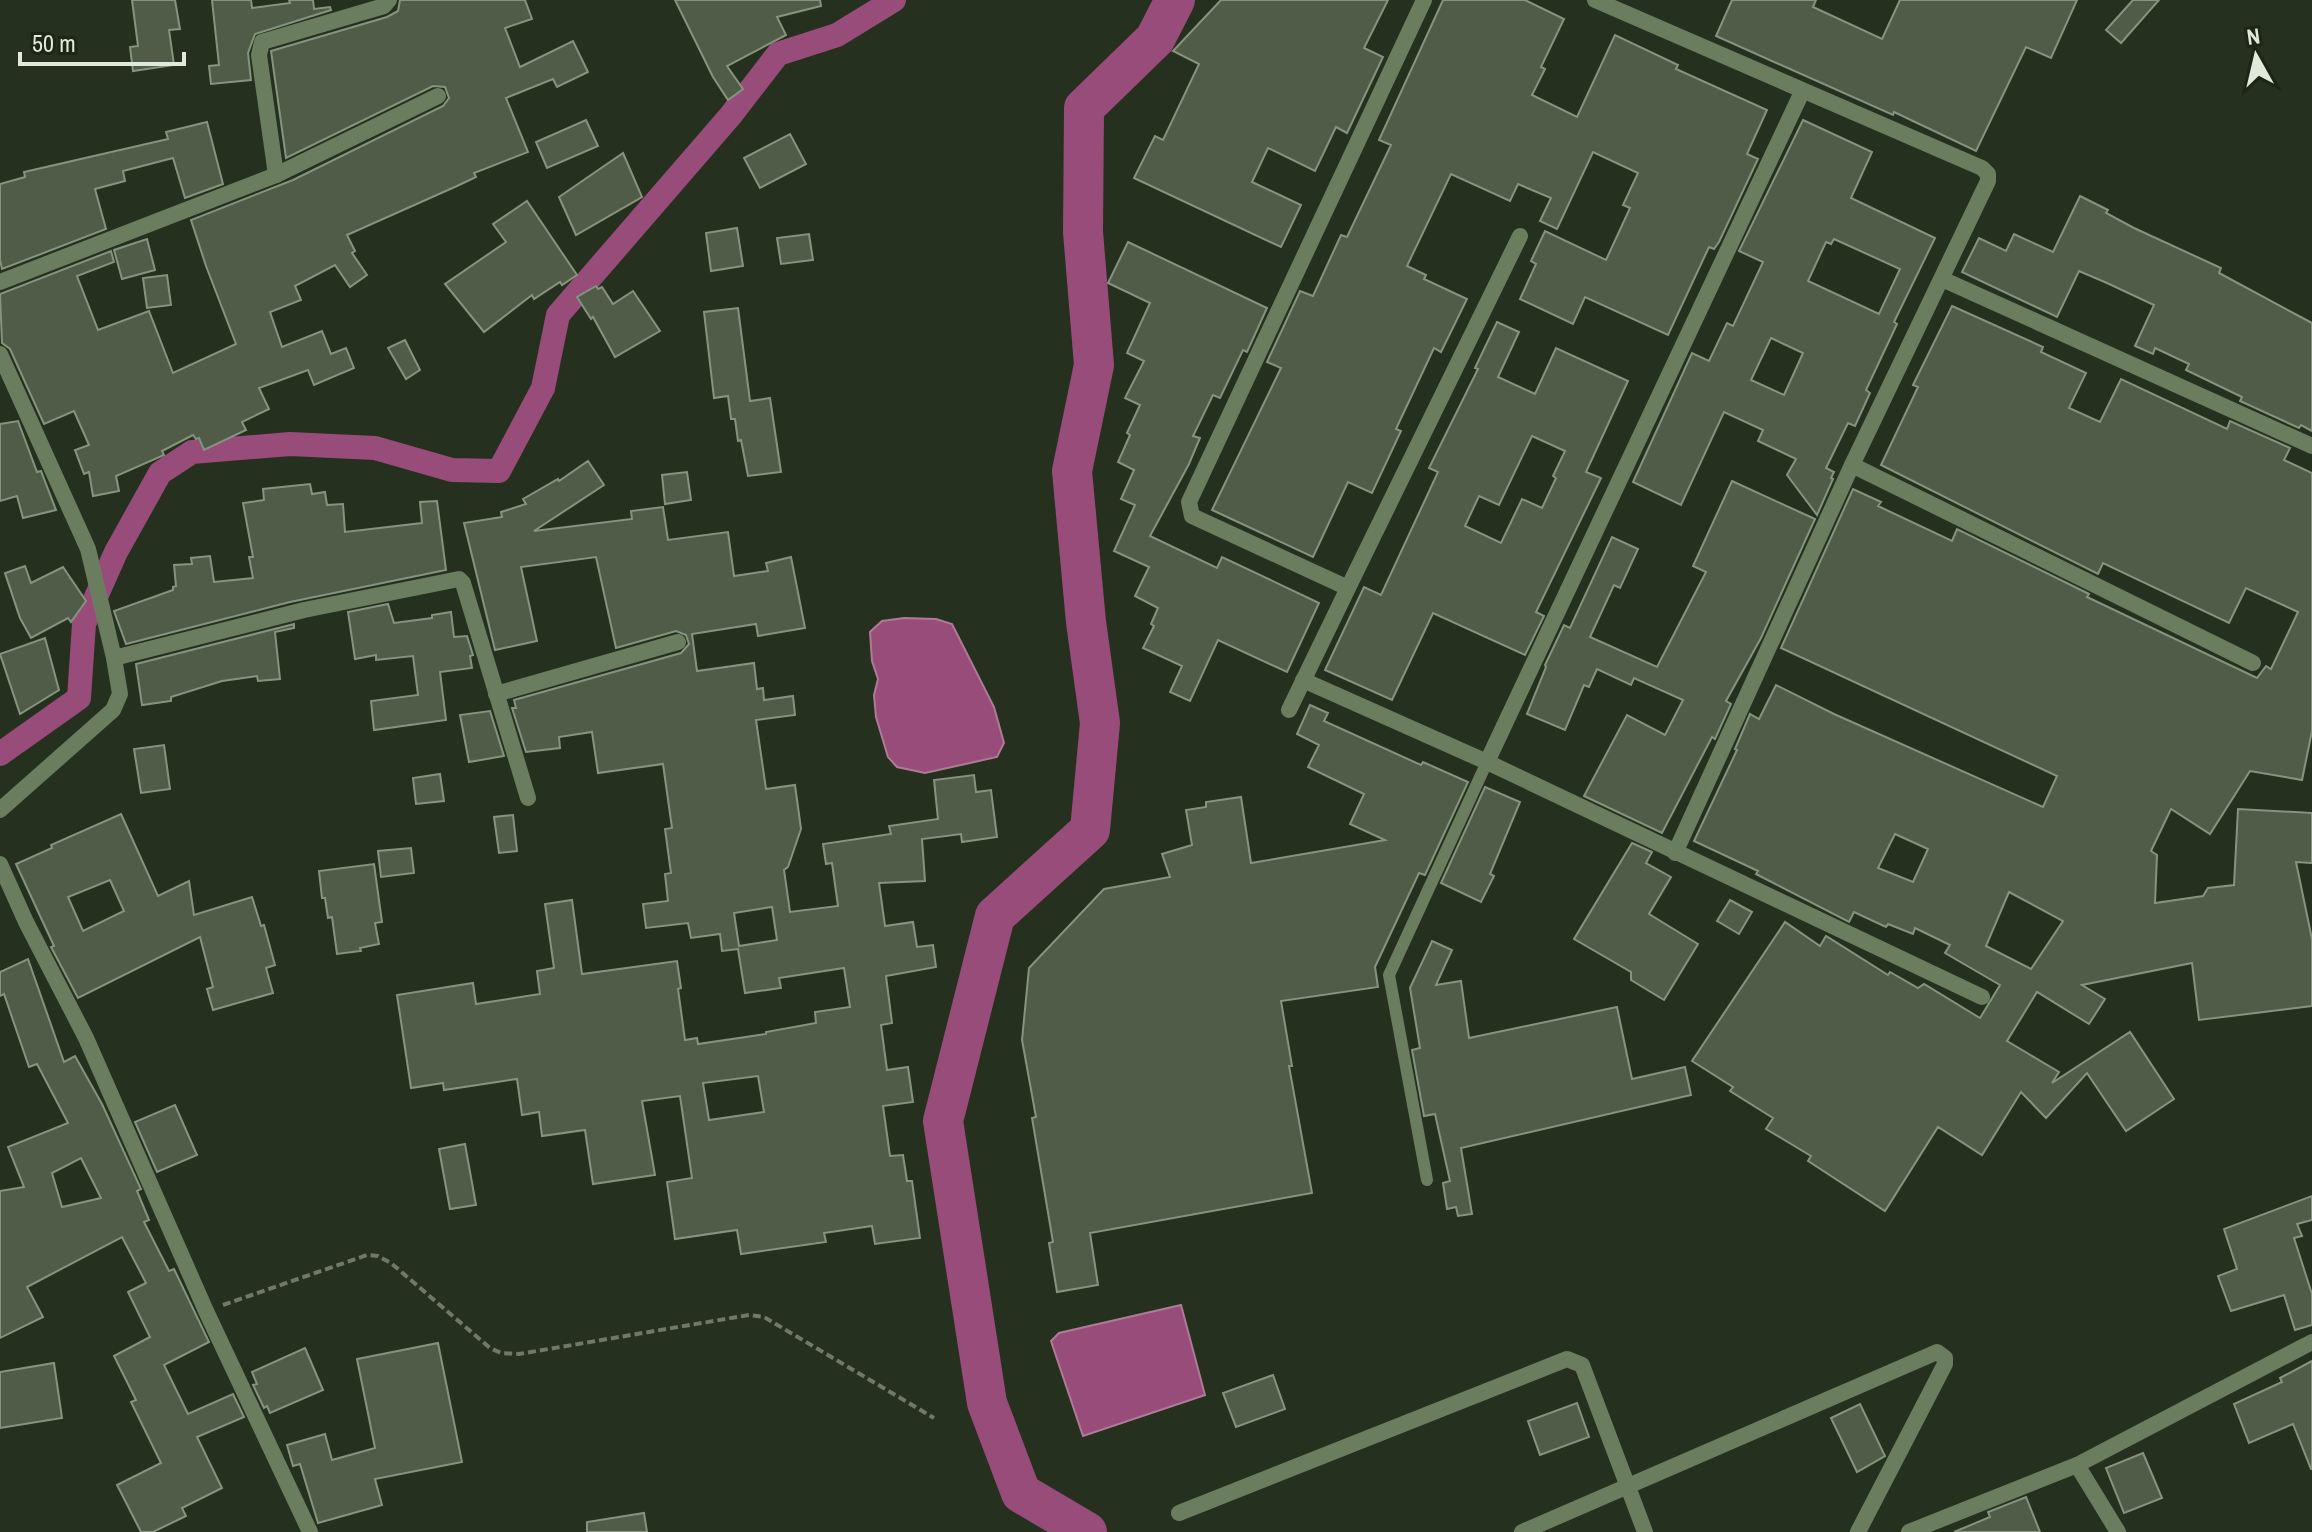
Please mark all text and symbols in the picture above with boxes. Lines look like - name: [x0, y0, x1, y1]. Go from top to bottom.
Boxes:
- scale bar: [20, 16, 184, 66]
- north arrow: [2216, 16, 2296, 96]
- text: N: [2245, 20, 2262, 52]
- text: 50 m: [32, 27, 76, 59]

